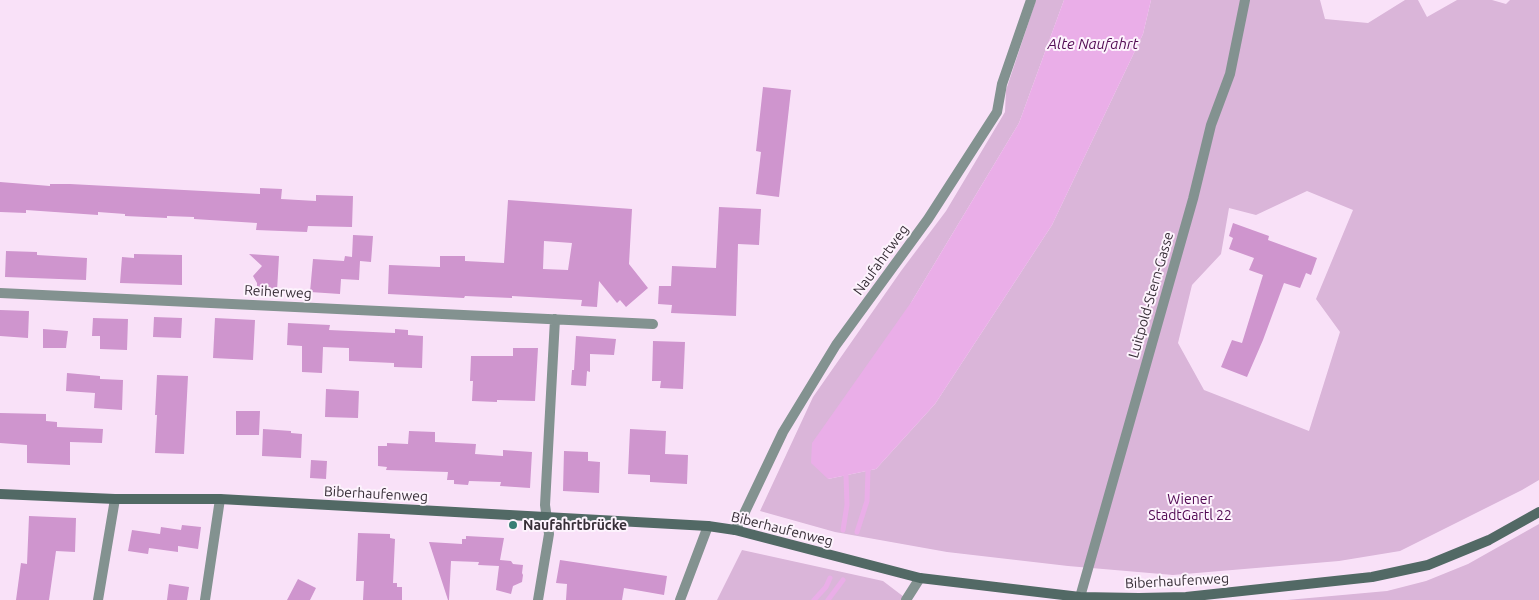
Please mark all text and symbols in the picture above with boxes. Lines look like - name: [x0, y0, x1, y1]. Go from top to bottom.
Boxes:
- water label: Alte Naufahrt: [1048, 35, 1138, 53]
- street label: Naufahrtweg: [850, 221, 912, 299]
- street label: Luitpold-Stern-Gasse: [1125, 230, 1177, 360]
- street label: Reiherweg: [244, 282, 312, 302]
- street label: Biberhaufenweg: [323, 483, 429, 505]
- park label: Wiener StadtGartl 22: [1148, 491, 1232, 524]
- street label: Biberhaufenweg: [729, 508, 835, 550]
- place label: Naufahrtbrücke: [523, 517, 627, 533]
- marker: Naufahrtbrücke: [507, 519, 519, 531]
- street label: Biberhaufenweg: [1124, 570, 1230, 592]

